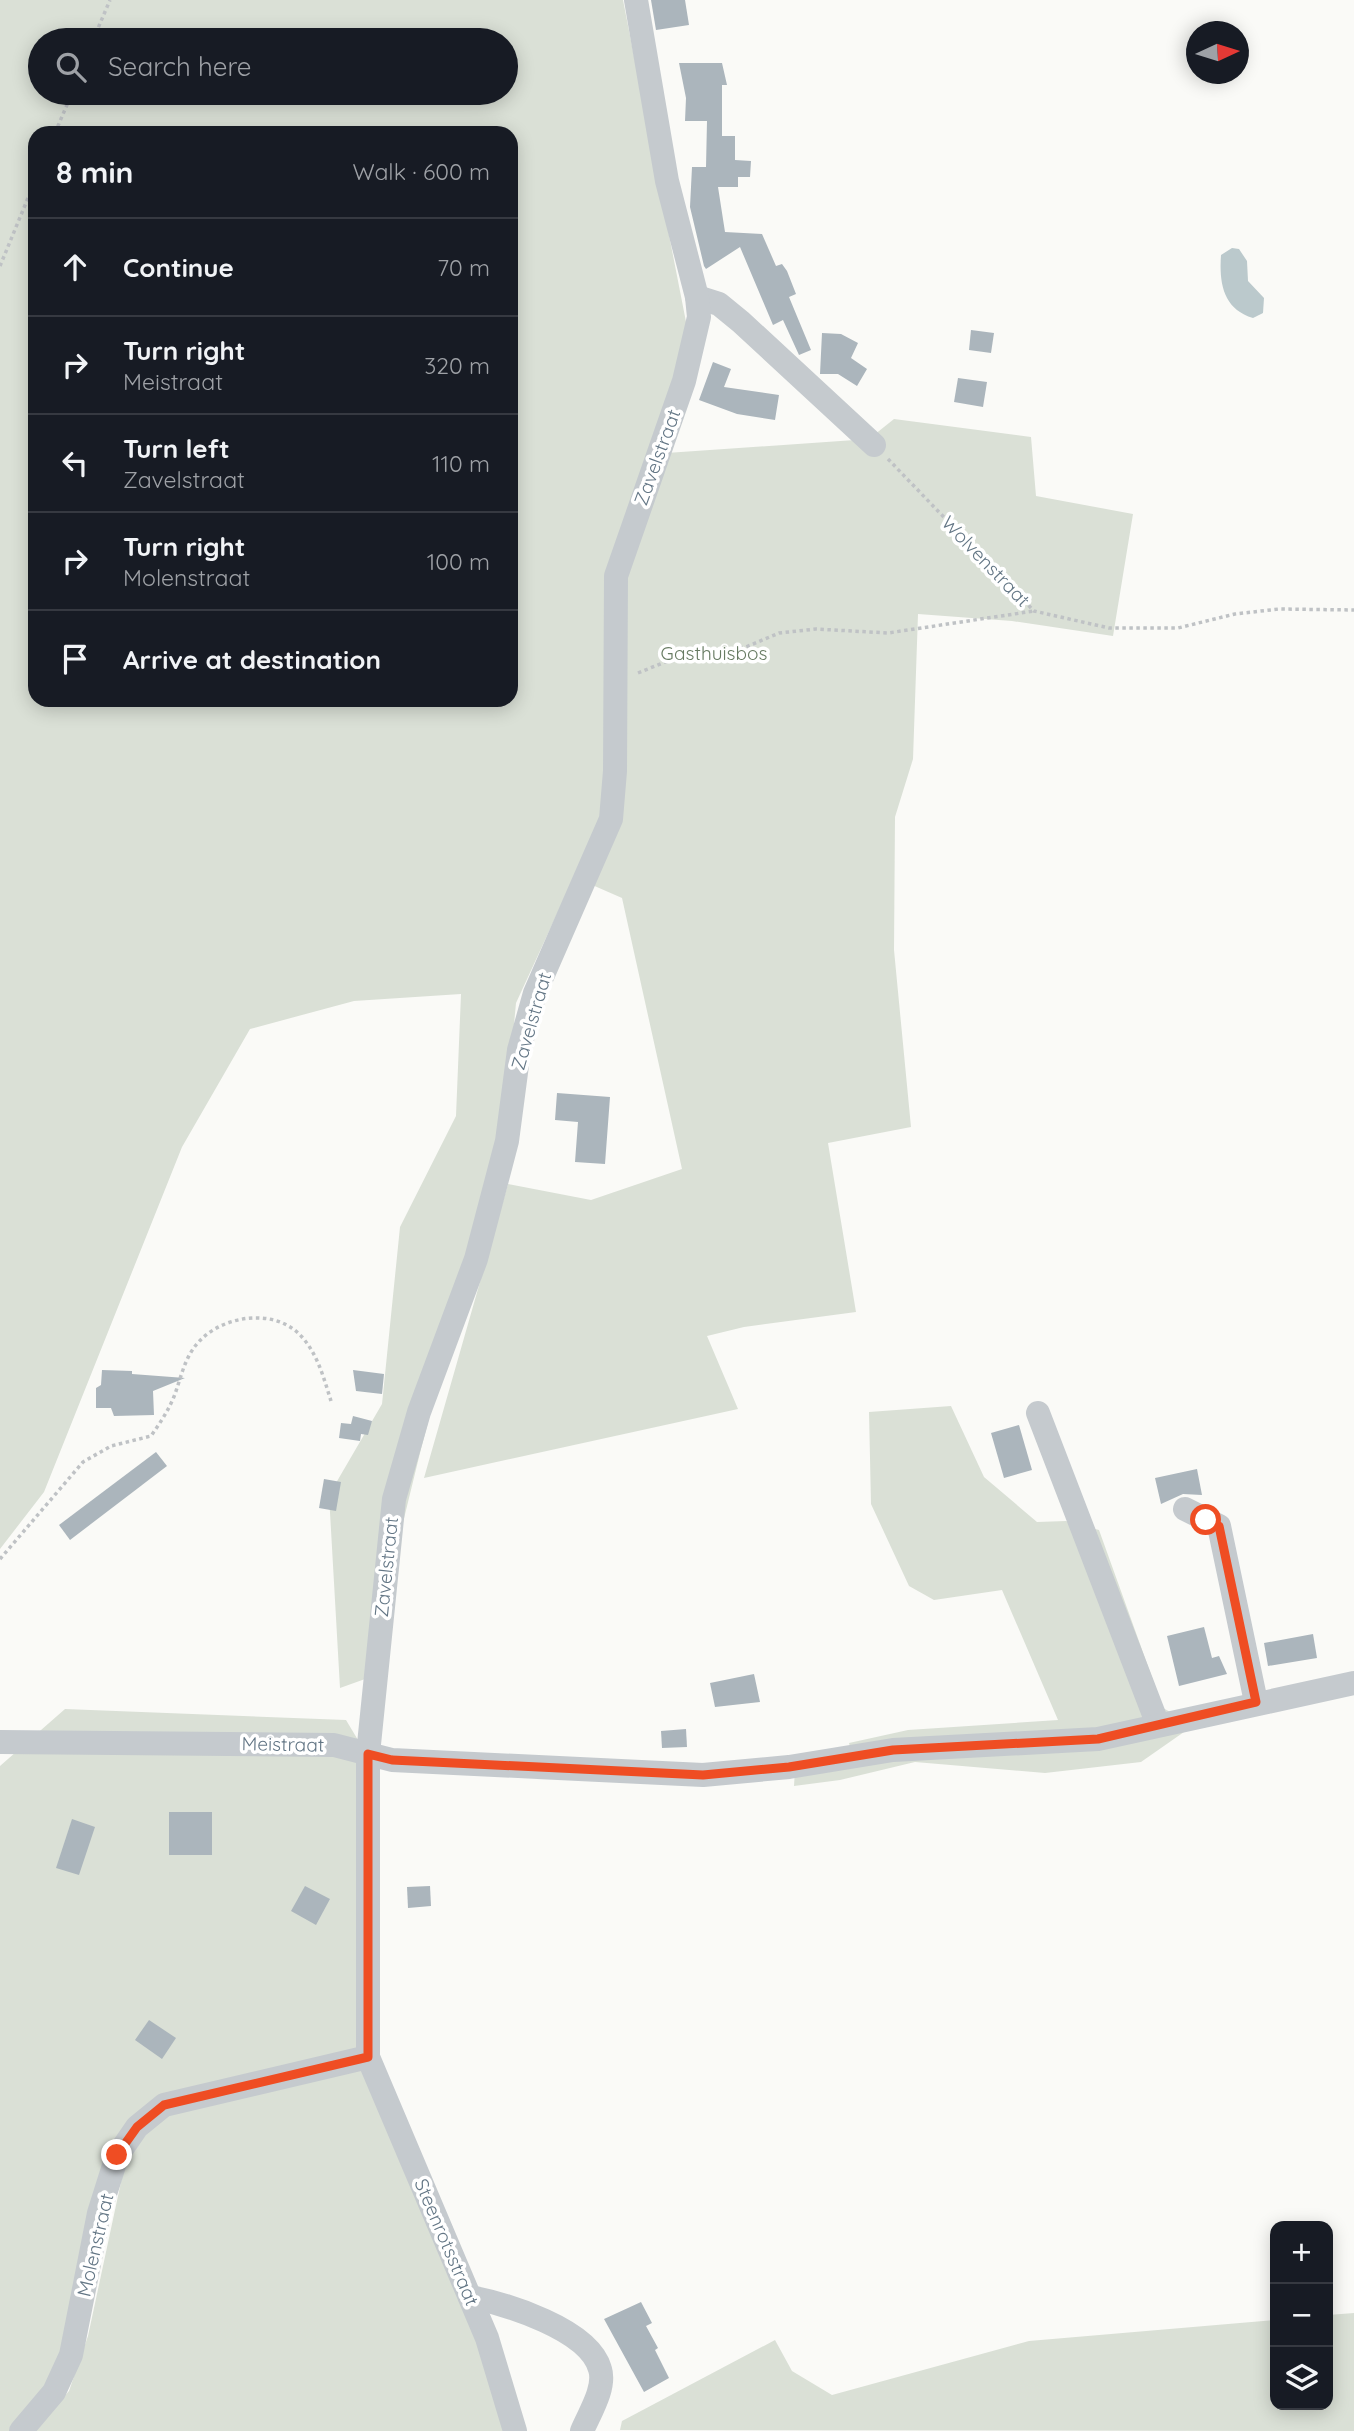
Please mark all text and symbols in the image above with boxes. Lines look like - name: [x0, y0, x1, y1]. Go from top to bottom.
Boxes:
- north arrow: [1186, 21, 1249, 84]
- search box: [28, 28, 518, 105]
- icon: search: [52, 48, 90, 86]
- text: Search here: [108, 50, 252, 83]
- text: 8 min: [56, 153, 133, 191]
- text: Walk · 600 m: [352, 157, 490, 186]
- icon: ahead: [56, 248, 94, 286]
- text: Continue: [123, 251, 234, 284]
- text: 70 m: [437, 253, 490, 282]
- text: Turn right: [123, 334, 245, 367]
- icon: right: [56, 346, 94, 384]
- text: 320 m: [424, 351, 490, 380]
- text: Meistraat: [123, 367, 223, 396]
- street label: Zavelstraat: [629, 406, 685, 508]
- text: Turn left: [123, 432, 230, 465]
- icon: left: [56, 444, 94, 482]
- text: 110 m: [432, 449, 490, 478]
- text: Zavelstraat: [123, 465, 245, 494]
- street label: Wolvenstraat: [937, 511, 1035, 611]
- text: Turn right: [123, 530, 245, 563]
- icon: right: [56, 542, 94, 580]
- text: 100 m: [427, 547, 490, 576]
- text: Molenstraat: [123, 563, 250, 592]
- icon: arrive: [56, 640, 94, 678]
- park label: Gasthuisbos: [661, 641, 767, 665]
- text: Arrive at destination: [123, 643, 381, 676]
- street label: Zavelstraat: [506, 969, 556, 1073]
- route start: [1190, 1504, 1221, 1535]
- street label: Zavelstraat: [369, 1516, 403, 1618]
- street label: Meistraat: [241, 1731, 325, 1757]
- route end: [101, 2139, 132, 2170]
- street label: Steenrotsstraat: [409, 2175, 485, 2309]
- street label: Molenstraat: [71, 2191, 119, 2299]
- map controls: [1270, 2221, 1333, 2410]
- button: +: [1270, 2221, 1333, 2284]
- button: −: [1270, 2284, 1333, 2347]
- button: layers: [1270, 2347, 1333, 2410]

